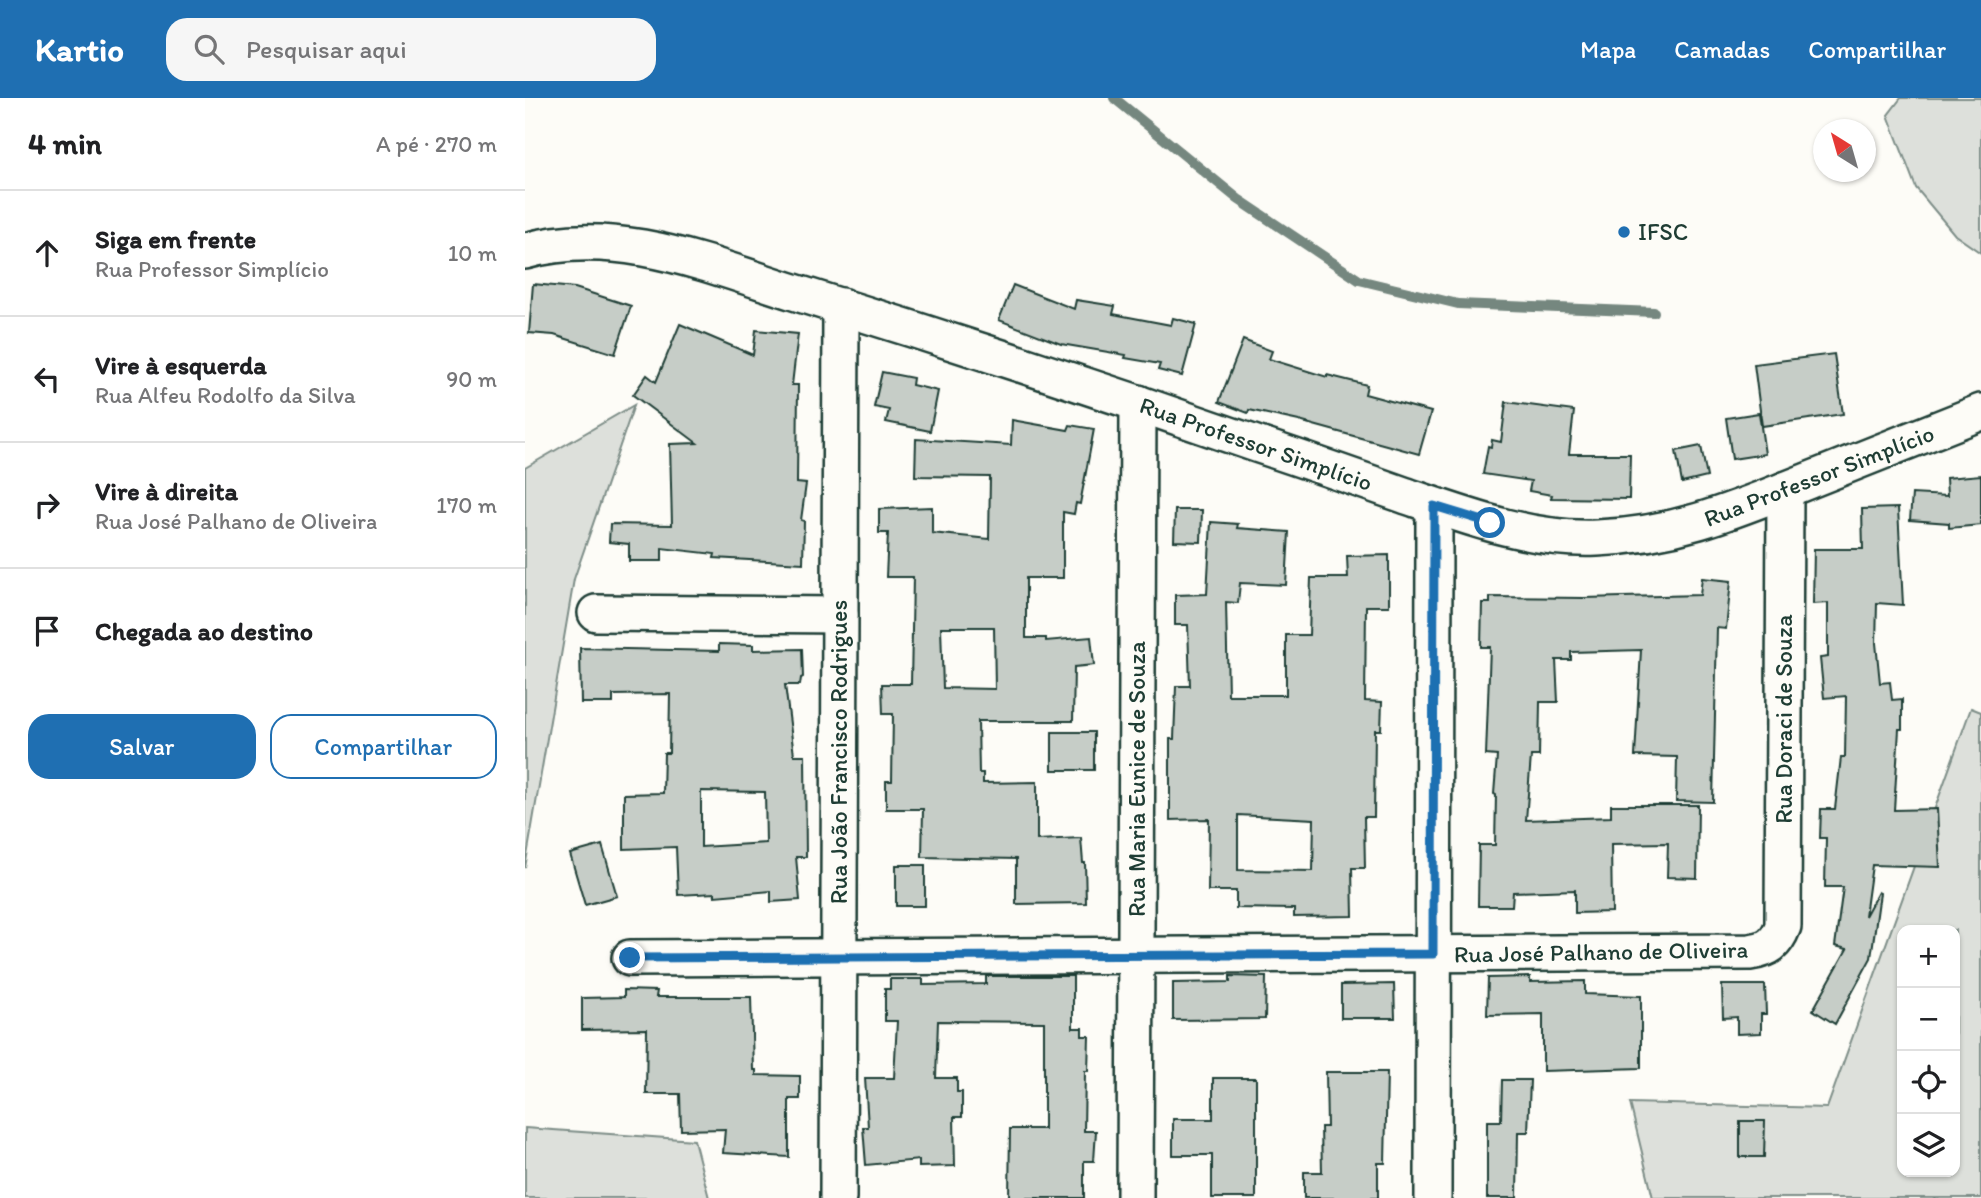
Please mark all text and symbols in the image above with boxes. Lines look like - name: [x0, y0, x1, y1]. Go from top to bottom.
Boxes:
- search box: [166, 18, 656, 81]
- text: Kartio: [35, 30, 124, 69]
- icon: search: [190, 30, 228, 68]
- text: Pesquisar aqui: [246, 33, 407, 65]
- text: Mapa: [1580, 35, 1636, 64]
- text: Camadas: [1674, 35, 1770, 64]
- text: Compartilhar: [1808, 35, 1946, 64]
- north arrow: [1813, 119, 1876, 182]
- text: 4 min: [28, 125, 102, 162]
- text: A pé · 270 m: [376, 130, 497, 158]
- place label: IFSC: [1638, 217, 1688, 246]
- text: Siga em frente: [95, 223, 256, 255]
- marker: IFSC: [1616, 224, 1632, 240]
- icon: ahead: [28, 234, 66, 272]
- text: 10 m: [448, 239, 497, 267]
- text: Rua Professor Simplício: [95, 255, 329, 283]
- text: Vire à esquerda: [95, 349, 267, 381]
- icon: left: [28, 360, 66, 398]
- text: 90 m: [446, 365, 497, 393]
- text: Rua Alfeu Rodolfo da Silva: [95, 381, 356, 409]
- street label: Rua Professor Simplício: [1136, 390, 1376, 497]
- street label: Rua Professor Simplício: [1700, 418, 1938, 533]
- text: Vire à direita: [95, 475, 238, 507]
- icon: right: [28, 486, 66, 524]
- text: 170 m: [436, 491, 497, 519]
- text: Rua José Palhano de Oliveira: [95, 507, 377, 535]
- route start: [1474, 507, 1505, 538]
- street label: Rua João Francisco Rodrigues: [824, 600, 853, 904]
- icon: arrive: [28, 612, 66, 650]
- street label: Rua Doraci de Souza: [1769, 614, 1798, 824]
- text: Chegada ao destino: [95, 615, 313, 647]
- street label: Rua Maria Eunice de Souza: [1122, 641, 1151, 917]
- button: Salvar: [28, 714, 256, 779]
- button: Compartilhar: [270, 714, 497, 779]
- map controls: [1897, 925, 1960, 1177]
- button: +: [1897, 925, 1960, 988]
- street label: Rua José Palhano de Oliveira: [1453, 934, 1749, 969]
- route end: [614, 942, 645, 973]
- button: −: [1897, 988, 1960, 1051]
- button: locate: [1897, 1051, 1960, 1114]
- button: layers: [1897, 1114, 1960, 1177]

